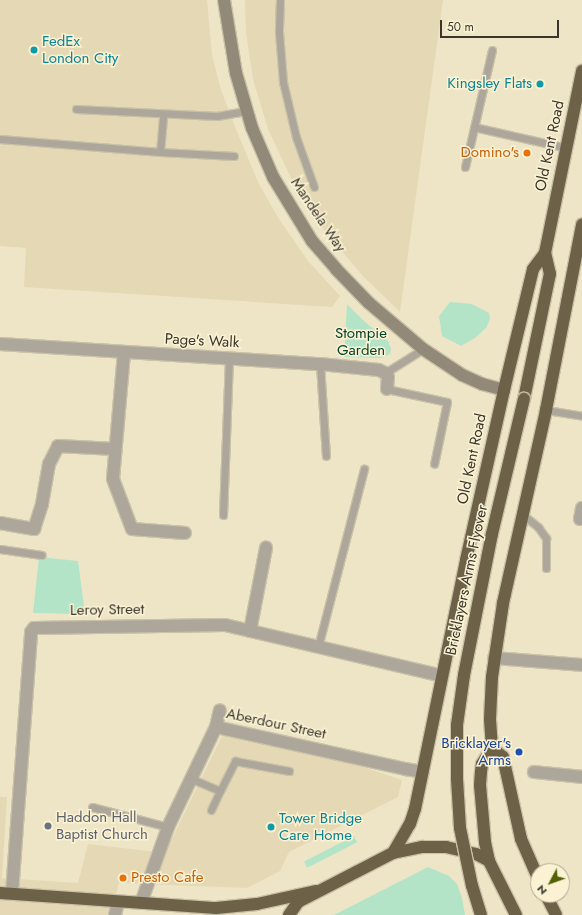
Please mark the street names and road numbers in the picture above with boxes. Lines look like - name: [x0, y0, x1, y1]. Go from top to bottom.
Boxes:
- street label: Old Kent Road: [532, 99, 568, 193]
- street label: Mandela Way: [287, 174, 349, 256]
- street label: Page's Walk: [164, 330, 240, 352]
- street label: Old Kent Road: [454, 412, 490, 506]
- street label: Bricklayers Arms Flyover: [442, 503, 492, 657]
- street label: Leroy Street: [70, 600, 144, 620]
- street label: Aberdour Street: [225, 705, 327, 743]

